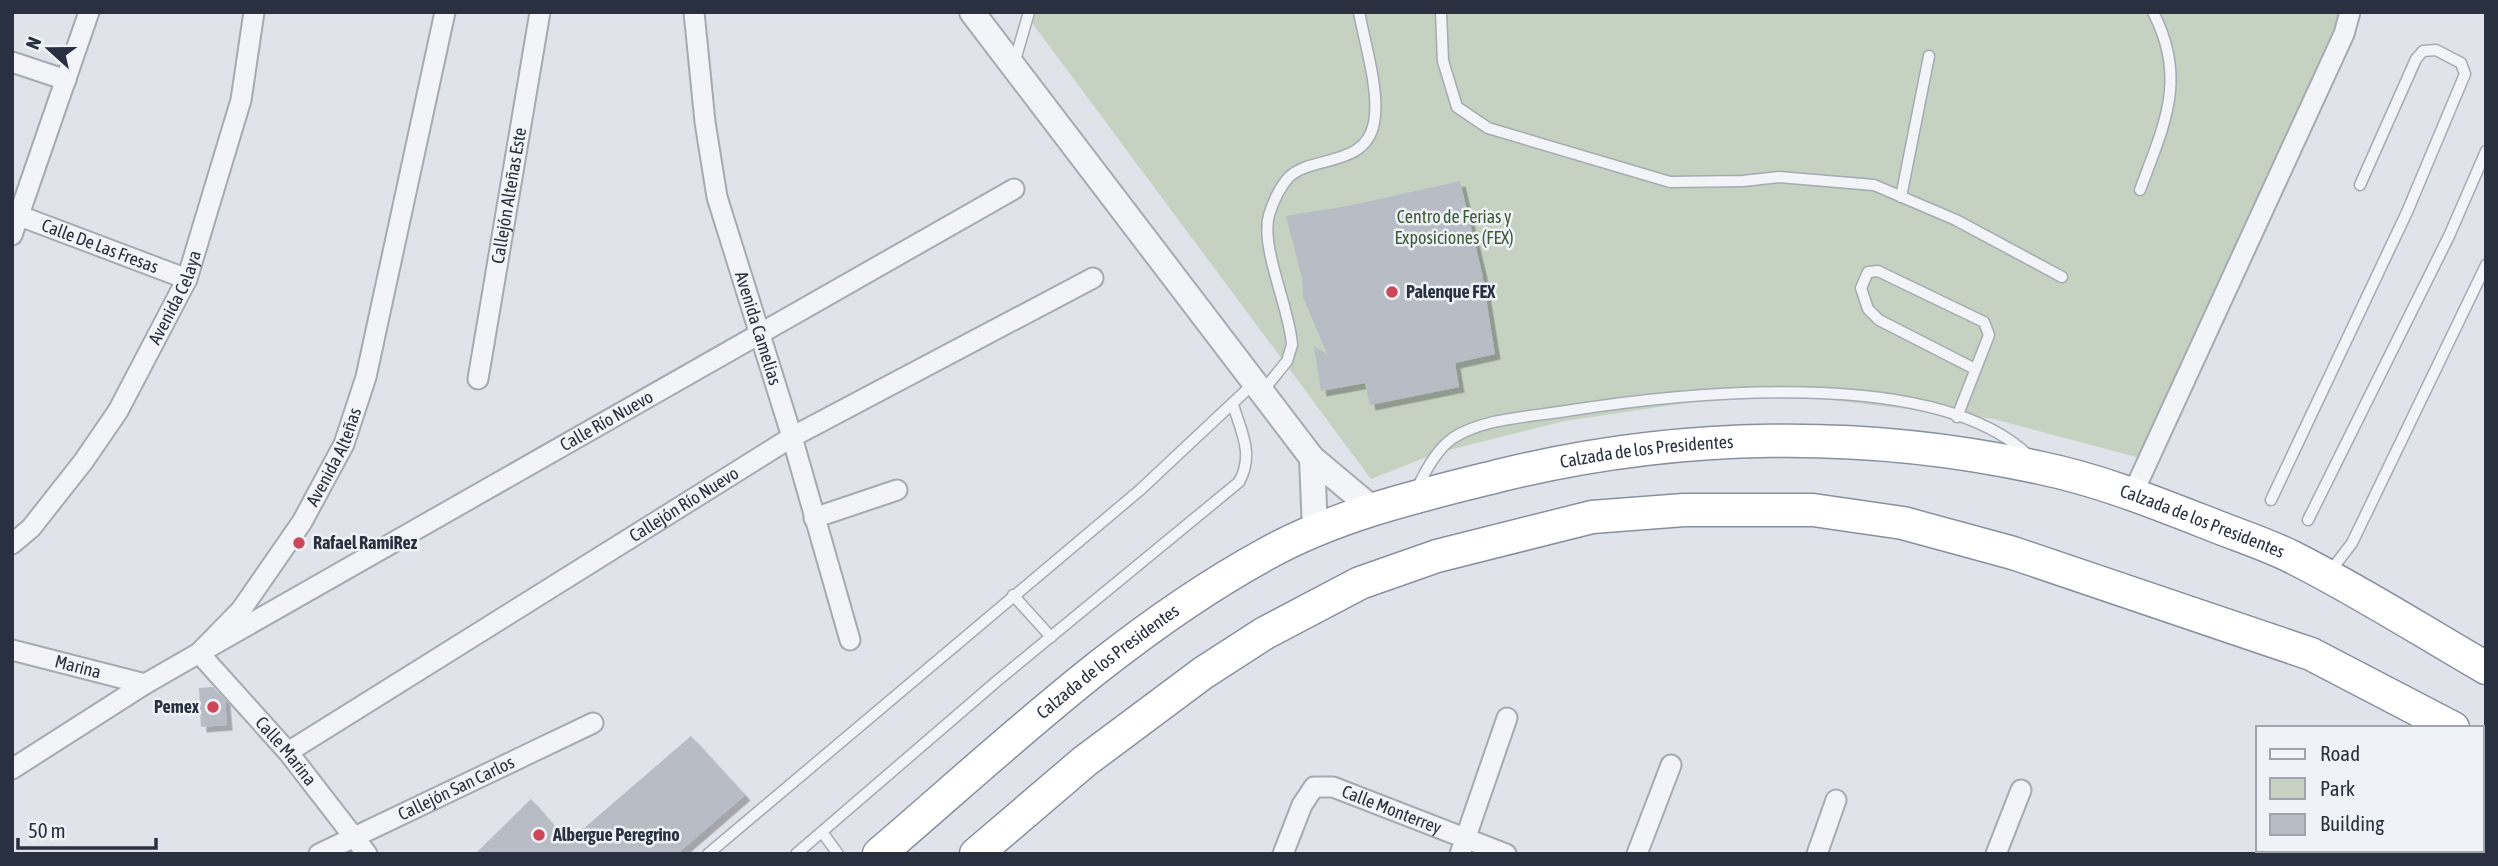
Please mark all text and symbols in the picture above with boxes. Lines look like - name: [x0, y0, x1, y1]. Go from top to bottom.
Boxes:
- north arrow: [14, 14, 84, 84]
- text: N: [21, 34, 45, 52]
- street label: Callejón Alteñas Este: [487, 126, 530, 265]
- park label: Centro de Ferias y Exposiciones (FEX): [1394, 206, 1514, 248]
- street label: Calle De Las Fresas: [39, 214, 161, 277]
- street label: Avenida Celaya: [144, 248, 205, 348]
- street label: Avenida Camelias: [731, 269, 786, 387]
- place label: Palenque FEX: [1406, 281, 1496, 302]
- marker: Palenque FEX: [1384, 284, 1400, 300]
- street label: Calle Río Nuevo: [556, 386, 657, 455]
- street label: Avenida Alteñas: [301, 405, 365, 510]
- street label: Calzada de los Presidentes: [1558, 431, 1734, 472]
- street label: Callejón Río Nuevo: [625, 462, 742, 546]
- street label: Calzada de los Presidentes: [2117, 480, 2288, 562]
- place label: Rafael RamiRez: [313, 532, 418, 553]
- marker: Rafael RamiRez: [291, 535, 307, 551]
- street label: Calzada de los Presidentes: [1032, 600, 1183, 723]
- street label: Marina: [53, 650, 103, 682]
- place label: Pemex: [154, 696, 200, 717]
- marker: Pemex: [205, 699, 221, 715]
- street label: Calle Marina: [251, 712, 321, 789]
- legend: [2256, 726, 2484, 852]
- text: Road: [2320, 741, 2360, 765]
- street label: Callejón San Carlos: [394, 751, 517, 825]
- text: Park: [2320, 776, 2355, 800]
- street label: Calle Monterrey: [1339, 780, 1445, 838]
- scale bar: [18, 806, 156, 850]
- text: Building: [2320, 811, 2384, 835]
- text: 50 m: [28, 818, 66, 842]
- place label: Albergue Peregrino: [552, 824, 680, 845]
- marker: Albergue Peregrino: [531, 827, 547, 843]

